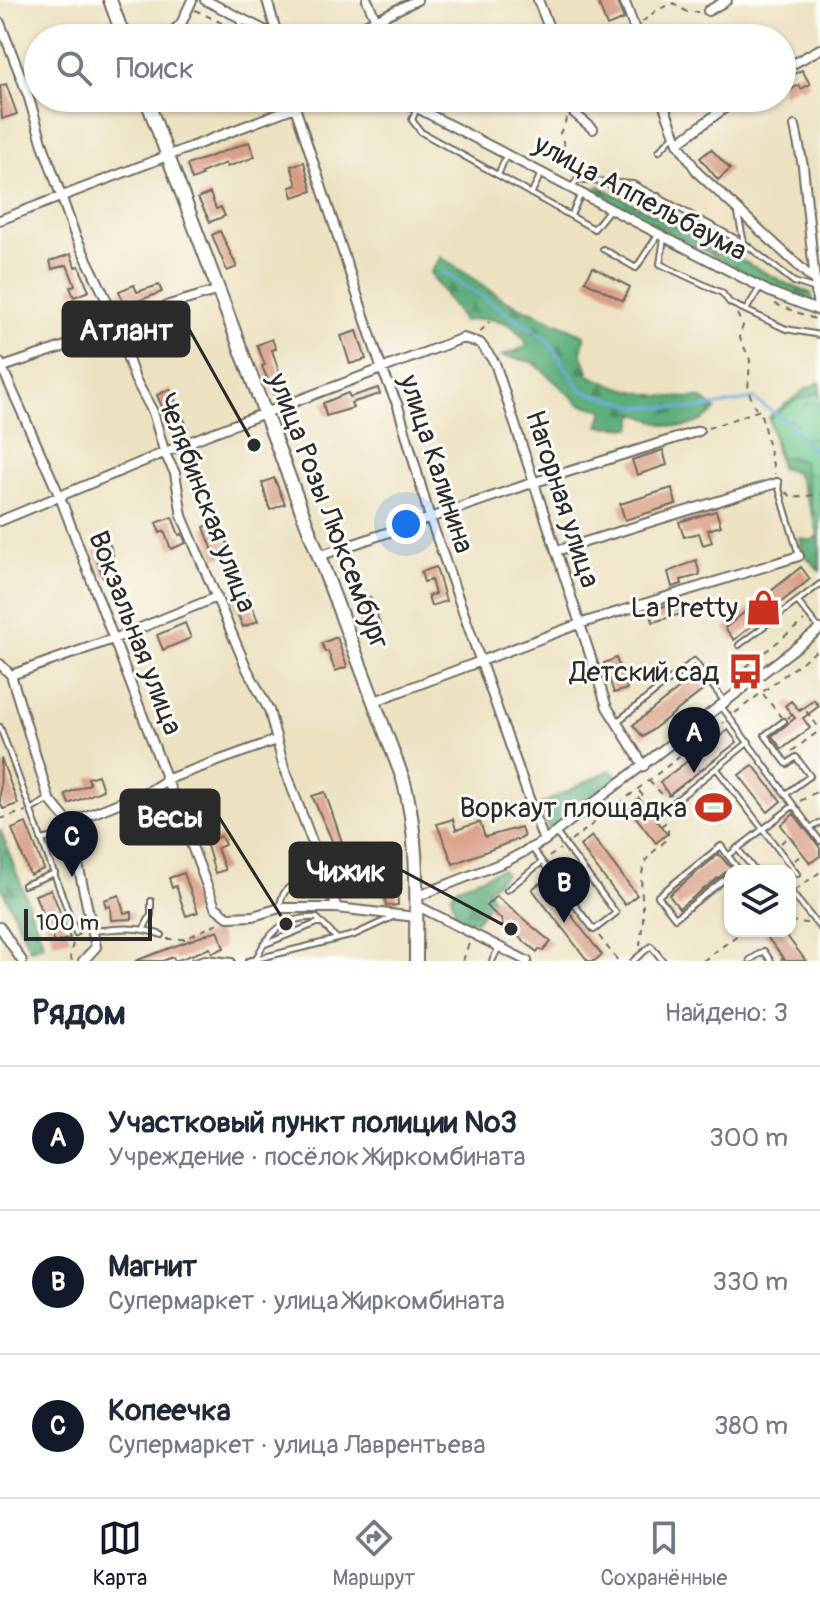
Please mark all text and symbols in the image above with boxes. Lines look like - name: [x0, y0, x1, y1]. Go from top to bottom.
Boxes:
- search box: [24, 24, 796, 112]
- icon: search: [52, 46, 96, 90]
- text: Поиск: [116, 50, 194, 87]
- street label: улица Аппельбаума: [527, 127, 753, 269]
- callout: Атлант: [63, 302, 189, 356]
- text: Атлант: [79, 312, 174, 349]
- street label: улица Розы Люксембург: [259, 367, 397, 654]
- street label: улица Калинина: [390, 369, 481, 558]
- street label: Челябинская улица: [148, 389, 264, 617]
- street label: Нагорная улица: [517, 406, 607, 592]
- your location: [386, 504, 426, 544]
- street label: Вокзальная улица: [80, 526, 190, 740]
- shop icon: La Pretty: [745, 589, 783, 627]
- place label: La Pretty: [630, 591, 738, 626]
- bus stop icon: Детский сад: [726, 653, 764, 691]
- place label: Детский сад: [569, 655, 719, 690]
- pin: A: [668, 707, 720, 773]
- sports icon: Воркаут площадка: [694, 789, 732, 827]
- callout: Весы: [121, 790, 219, 844]
- place label: Воркаут площадка: [459, 791, 687, 826]
- text: Весы: [137, 799, 203, 836]
- pin: C: [46, 811, 98, 877]
- callout: Чижик: [290, 843, 401, 897]
- text: Чижик: [306, 853, 386, 890]
- pin: B: [538, 857, 590, 923]
- map controls: [724, 865, 796, 937]
- button: layers: [724, 865, 796, 937]
- scale bar: [24, 905, 152, 941]
- text: 100 m: [36, 909, 99, 937]
- text: Рядом: [32, 992, 126, 1035]
- text: Найдено: 3: [665, 997, 788, 1029]
- text: Участковый пункт полиции №3: [108, 1104, 517, 1141]
- text: A: [50, 1122, 66, 1154]
- text: 300 m: [709, 1122, 788, 1154]
- text: Учреждение · посёлок Жиркомбината: [108, 1141, 526, 1173]
- text: Магнит: [108, 1248, 197, 1285]
- text: B: [51, 1266, 65, 1298]
- text: 330 m: [712, 1266, 788, 1298]
- text: Супермаркет · улица Жиркомбината: [108, 1285, 505, 1317]
- text: Копеечка: [108, 1392, 231, 1429]
- text: C: [50, 1410, 66, 1442]
- text: 380 m: [714, 1410, 788, 1442]
- text: Супермаркет · улица Лаврентьева: [108, 1429, 486, 1461]
- tab: Карта: [93, 1516, 147, 1592]
- tab: Маршрут: [332, 1516, 415, 1592]
- tab: Сохранённые: [601, 1516, 727, 1592]

